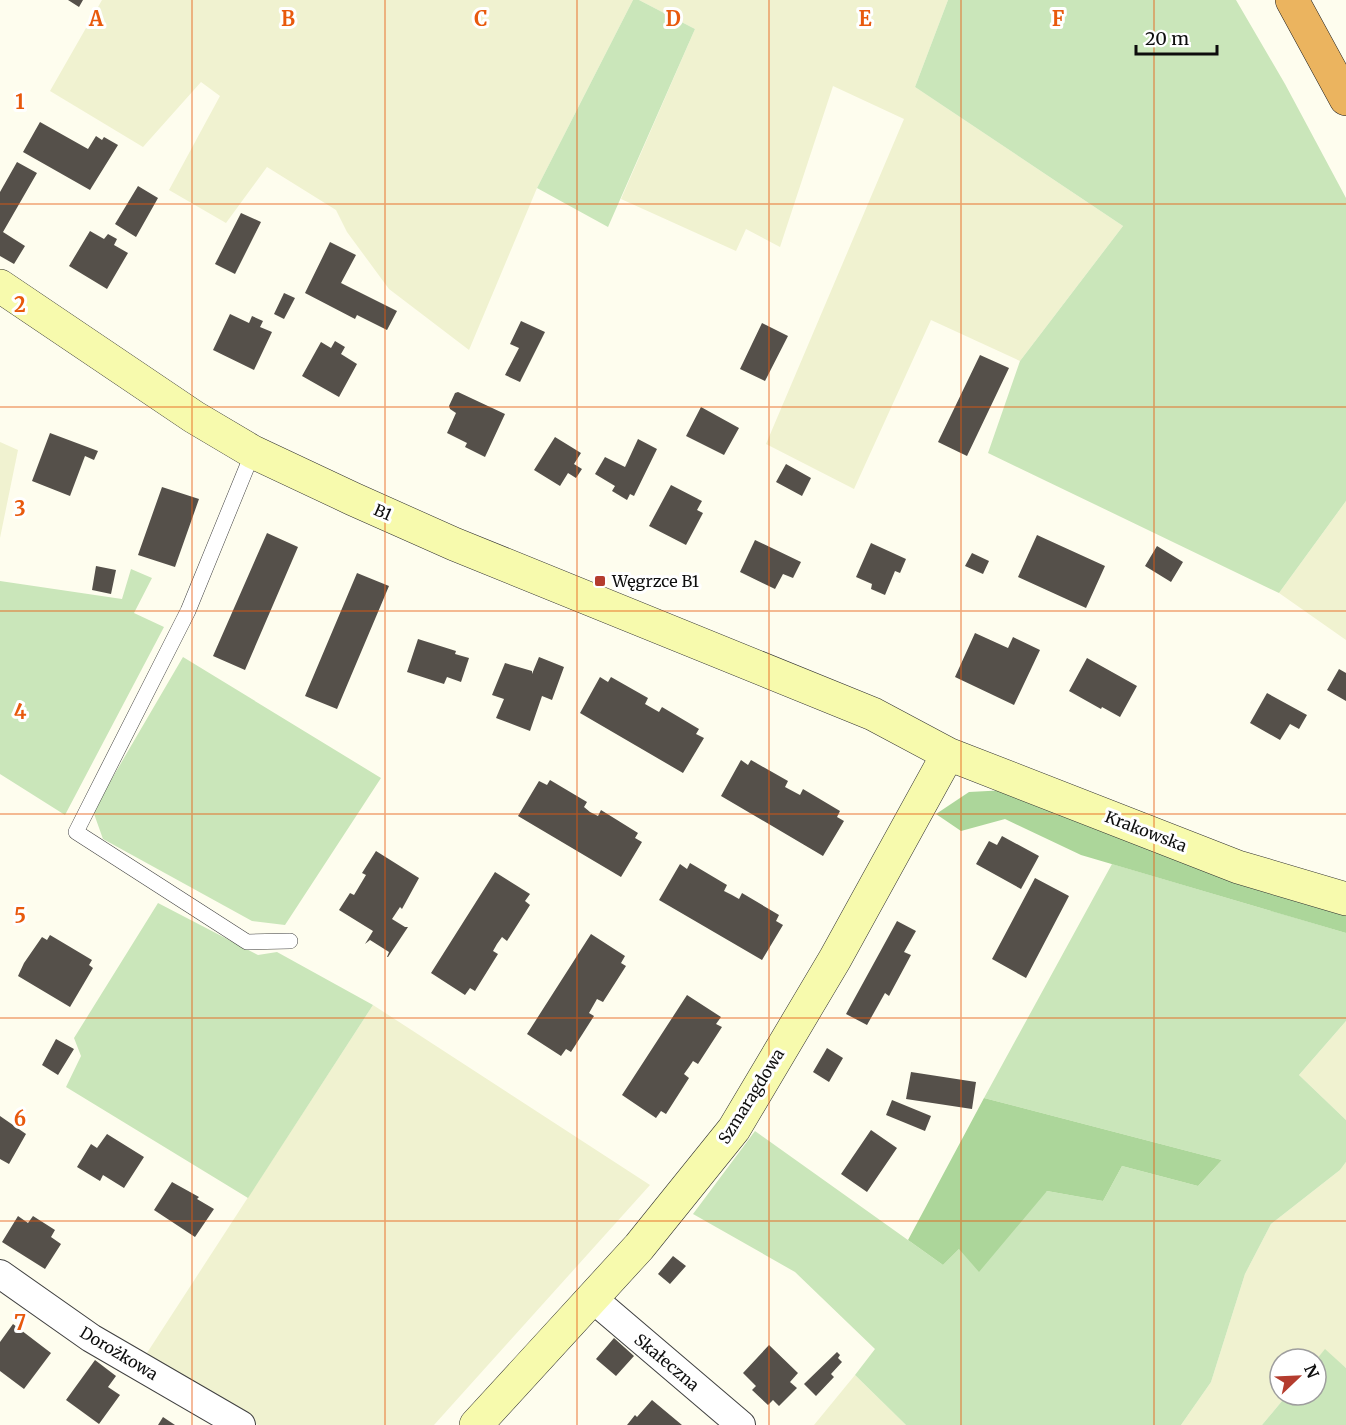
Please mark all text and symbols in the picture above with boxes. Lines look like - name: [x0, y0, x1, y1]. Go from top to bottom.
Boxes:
- text: A: [88, 6, 104, 31]
- text: B: [281, 6, 295, 31]
- text: C: [474, 6, 488, 31]
- text: D: [665, 6, 681, 31]
- text: E: [858, 6, 872, 31]
- text: F: [1052, 6, 1065, 31]
- scale bar: [1136, 18, 1217, 56]
- text: 20 m: [1145, 27, 1189, 50]
- text: 1: [15, 89, 25, 114]
- text: 2: [14, 292, 26, 317]
- text: 3: [14, 496, 26, 521]
- street label: B1: [371, 499, 395, 525]
- place label: Węgrzce B1: [611, 571, 699, 591]
- marker: Węgrzce B1: [593, 574, 607, 588]
- text: 4: [14, 699, 27, 724]
- street label: Krakowska: [1102, 806, 1190, 856]
- text: 5: [14, 903, 26, 928]
- street label: Szmaragdowa: [714, 1044, 788, 1147]
- text: 6: [14, 1106, 26, 1131]
- text: 7: [14, 1310, 26, 1335]
- street label: Dorożkowa: [76, 1322, 162, 1384]
- street label: Skałeczna: [631, 1329, 704, 1395]
- north arrow: [1268, 1347, 1328, 1407]
- text: N: [1300, 1361, 1324, 1381]

